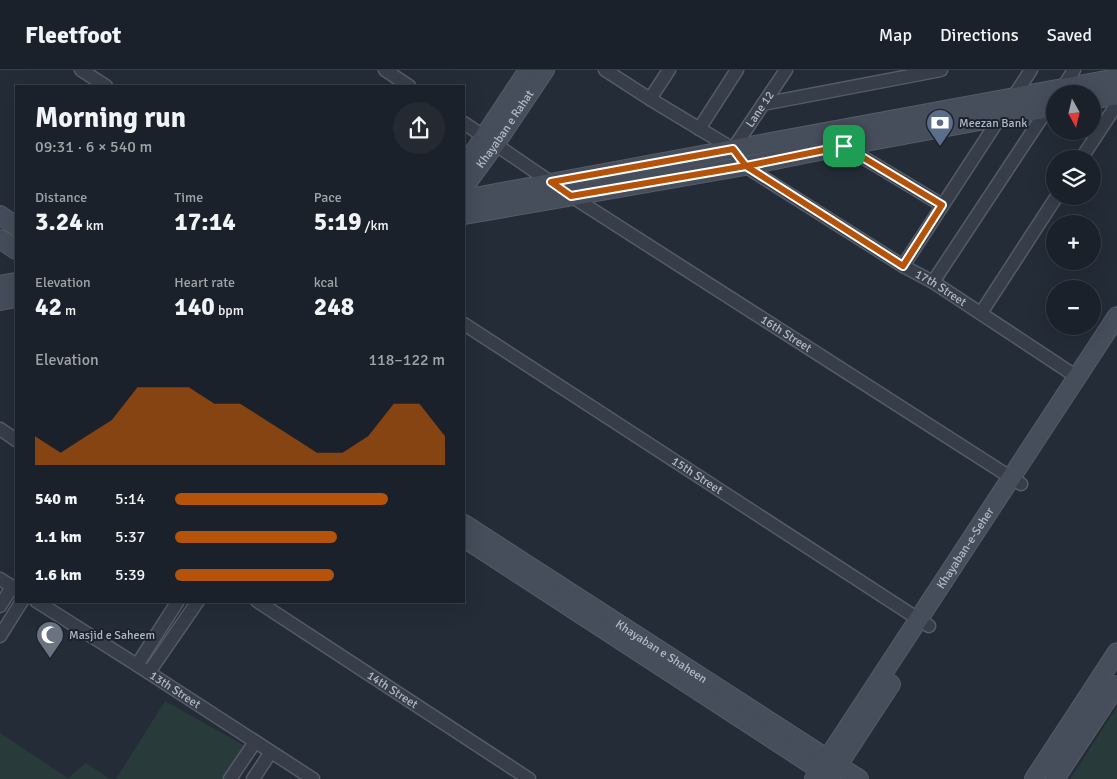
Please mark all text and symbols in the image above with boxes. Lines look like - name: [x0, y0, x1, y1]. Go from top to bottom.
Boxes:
- text: Fleetfoot: [25, 20, 121, 50]
- text: Map: [879, 24, 912, 46]
- text: Directions: [940, 24, 1019, 46]
- text: Saved: [1047, 24, 1092, 46]
- north arrow: [1046, 85, 1101, 140]
- map controls: [1046, 85, 1101, 335]
- street label: Khayaban e Rahat: [473, 87, 537, 171]
- street label: Lane 12: [742, 88, 777, 130]
- text: Morning run: [35, 101, 186, 135]
- button: share: [393, 102, 445, 154]
- bank icon: Meezan Bank: [925, 108, 955, 147]
- place label: Meezan Bank: [959, 116, 1027, 131]
- pin: [823, 125, 865, 167]
- icon: arrive: [830, 132, 858, 160]
- text: 09:31 · 6 × 540 m: [35, 137, 152, 157]
- button: layers: [1046, 150, 1101, 205]
- text: Distance: [35, 189, 87, 206]
- text: Time: [174, 189, 203, 206]
- text: Pace: [314, 189, 342, 206]
- text: 3.24: [35, 206, 83, 237]
- text: 17:14: [174, 206, 236, 237]
- text: 5:19: [314, 206, 362, 237]
- button: +: [1046, 215, 1101, 270]
- text: km: [83, 217, 104, 234]
- text: /km: [362, 217, 389, 234]
- street label: 17th Street: [913, 266, 969, 310]
- text: Elevation: [35, 274, 91, 291]
- text: Heart rate: [174, 274, 235, 291]
- text: kcal: [314, 274, 338, 291]
- button: −: [1046, 280, 1101, 335]
- text: 42: [35, 291, 62, 322]
- text: 140: [174, 291, 215, 322]
- text: 248: [314, 291, 354, 322]
- text: m: [62, 302, 76, 319]
- text: bpm: [215, 302, 244, 319]
- street label: 16th Street: [758, 312, 815, 356]
- text: Elevation: [35, 350, 99, 370]
- text: 118–122 m: [368, 350, 445, 370]
- street label: 15th Street: [669, 453, 725, 497]
- text: 540 m: [35, 489, 77, 509]
- text: 5:14: [115, 489, 145, 509]
- street label: Khayaban-e-Seher: [933, 504, 998, 592]
- text: 1.1 km: [35, 527, 82, 547]
- text: 5:37: [115, 527, 145, 547]
- text: 1.6 km: [35, 565, 82, 585]
- text: 5:39: [115, 565, 145, 585]
- street label: Khayaban e Shaheen: [613, 616, 710, 686]
- mosque icon: Masjid e Saheem: [35, 620, 65, 659]
- place label: Masjid e Saheem: [69, 628, 155, 643]
- street label: 13th Street: [147, 668, 203, 712]
- street label: 14th Street: [364, 668, 421, 712]

